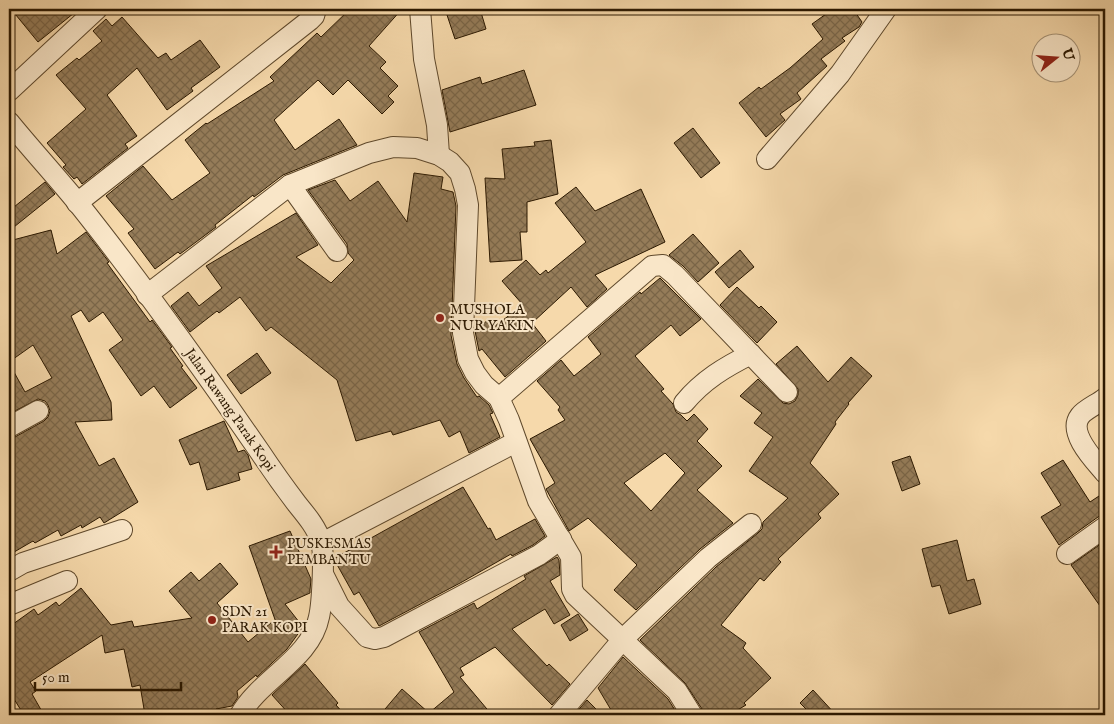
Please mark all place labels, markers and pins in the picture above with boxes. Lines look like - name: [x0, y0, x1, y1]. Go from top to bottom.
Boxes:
- place label: MUSHOLA NUR YAKIN: [450, 301, 535, 335]
- marker: MUSHOLA NUR YAKIN: [434, 312, 446, 324]
- place label: PUSKESMAS PEMBANTU: [287, 535, 371, 569]
- marker: PUSKESMAS PEMBANTU: [269, 545, 283, 559]
- place label: SDN 21 PARAK KOPI: [222, 603, 308, 637]
- marker: SDN 21 PARAK KOPI: [206, 614, 218, 626]

